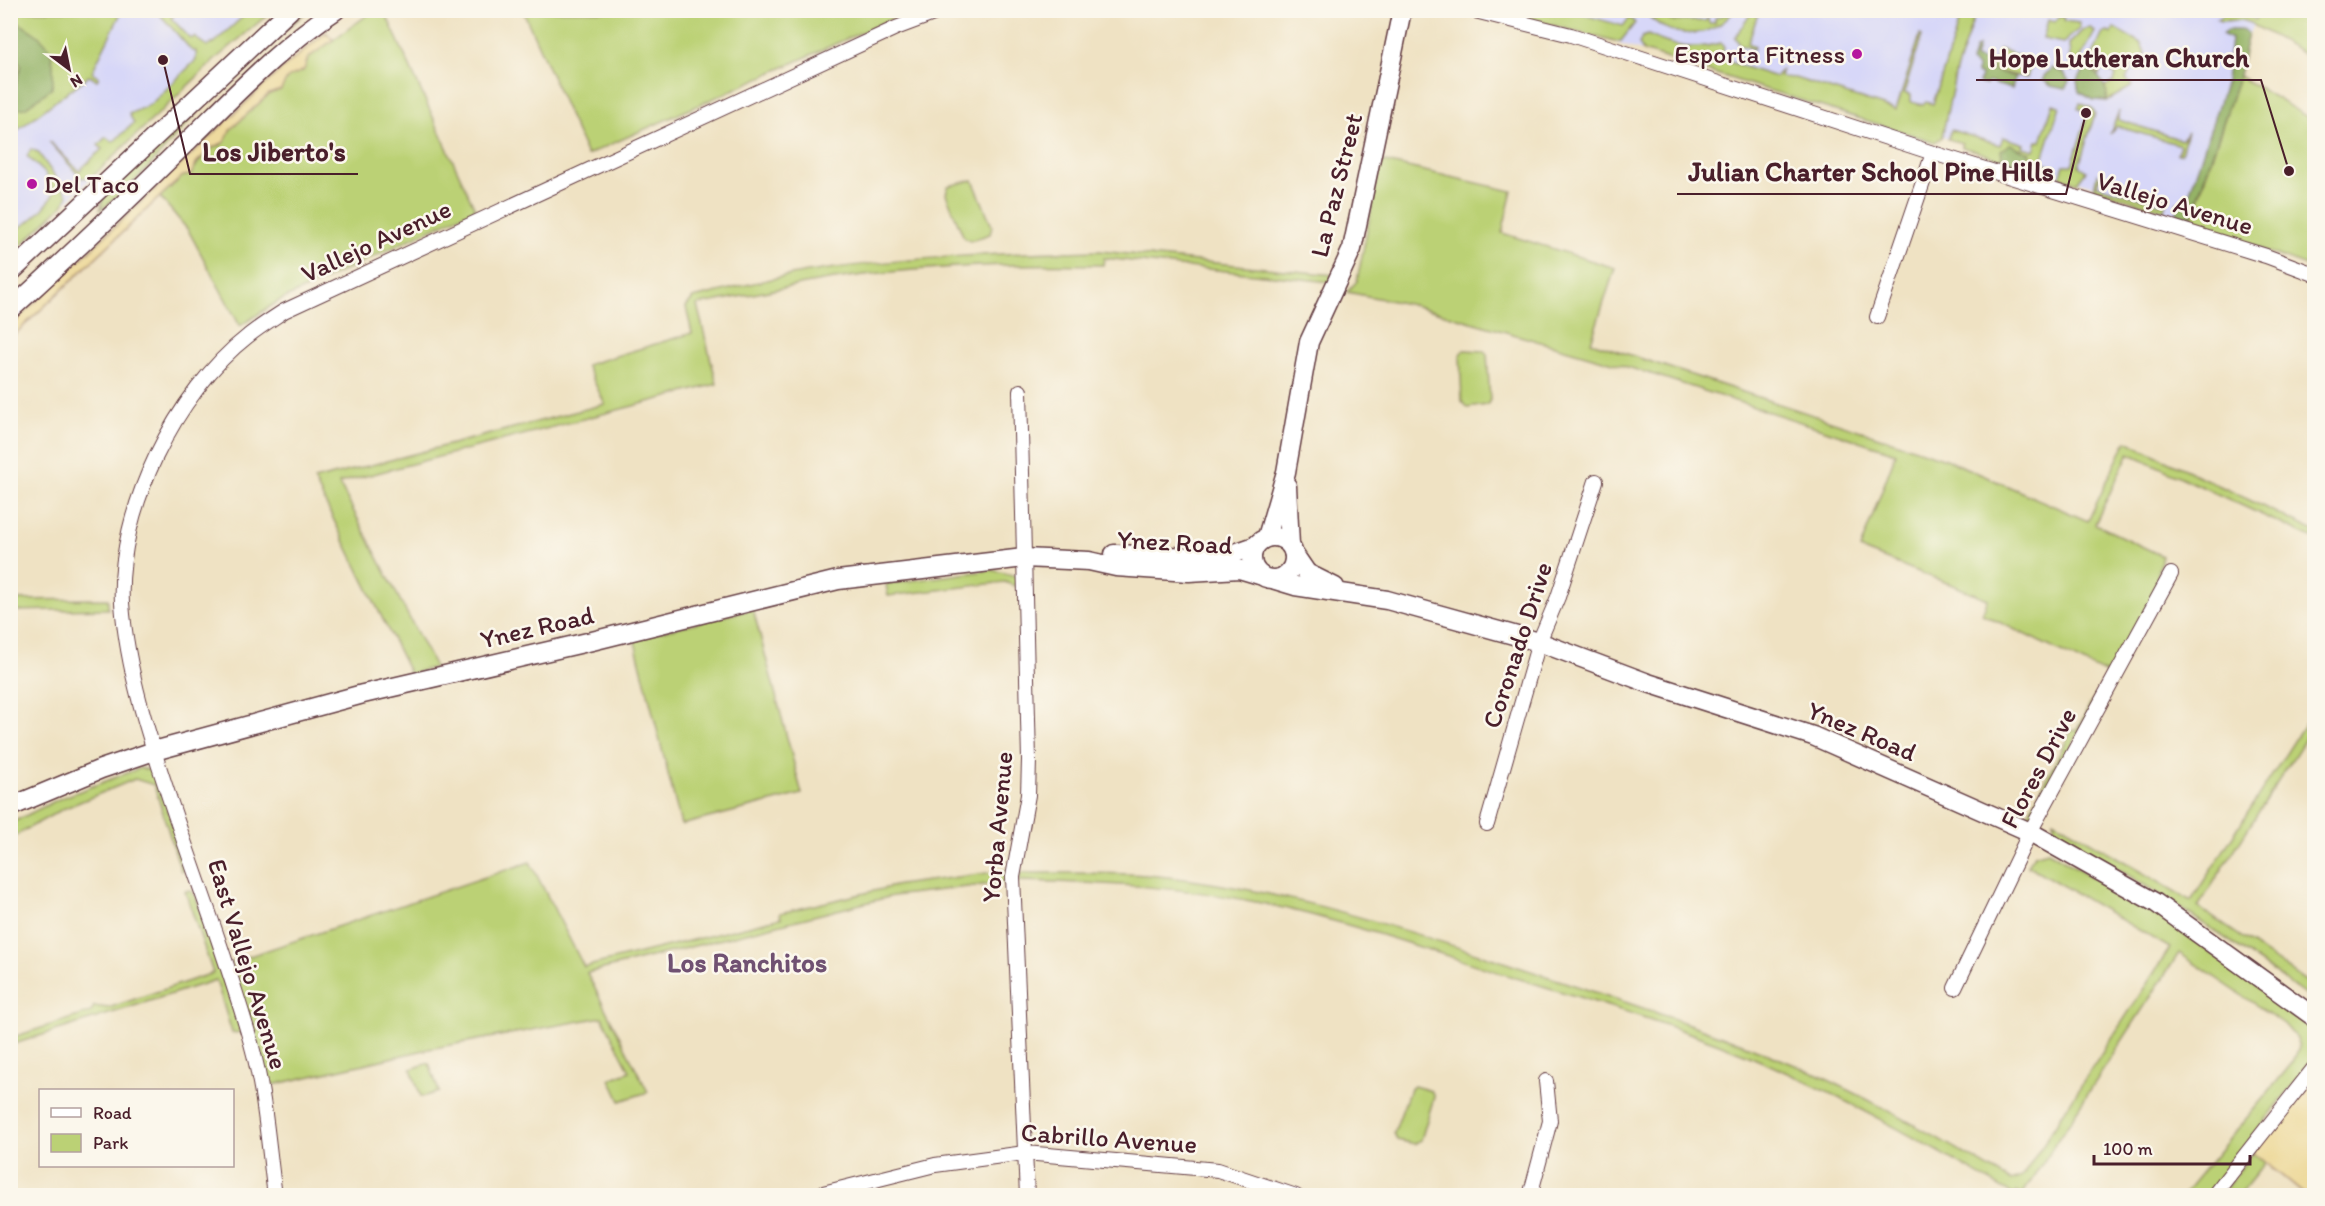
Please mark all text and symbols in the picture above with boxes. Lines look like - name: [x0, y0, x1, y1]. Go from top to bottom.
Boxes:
- callout: Hope Lutheran Church: [1976, 35, 2261, 80]
- place label: Esporta Fitness: [1674, 38, 1845, 70]
- north arrow: [39, 39, 99, 99]
- text: Hope Lutheran Church: [1989, 41, 2250, 74]
- marker: Esporta Fitness: [1850, 47, 1864, 61]
- text: N: [67, 70, 86, 92]
- street label: La Paz Street: [1303, 109, 1369, 260]
- callout: Los Jiberto's: [190, 129, 358, 174]
- text: Los Jiberto's: [202, 135, 346, 168]
- callout: Julian Charter School Pine Hills: [1677, 149, 2066, 194]
- text: Julian Charter School Pine Hills: [1687, 155, 2054, 188]
- street label: Vallejo Avenue: [2093, 164, 2257, 242]
- place label: Del Taco: [44, 168, 139, 200]
- marker: Del Taco: [25, 177, 39, 191]
- street label: Vallejo Avenue: [296, 192, 456, 290]
- street label: Ynez Road: [1116, 523, 1234, 561]
- street label: Coronado Drive: [1475, 558, 1559, 732]
- street label: Ynez Road: [477, 598, 597, 656]
- street label: Ynez Road: [1803, 694, 1921, 768]
- street label: Flores Drive: [1993, 702, 2083, 834]
- street label: Yorba Avenue: [974, 750, 1020, 904]
- street label: East Vallejo Avenue: [201, 855, 295, 1073]
- district label: Los Ranchitos: [667, 946, 827, 979]
- legend: [39, 1089, 234, 1167]
- text: Road: [93, 1102, 132, 1124]
- street label: Cabrillo Avenue: [1020, 1116, 1198, 1160]
- scale bar: [2094, 1128, 2250, 1166]
- text: Park: [93, 1132, 128, 1154]
- text: 100 m: [2103, 1138, 2153, 1160]

